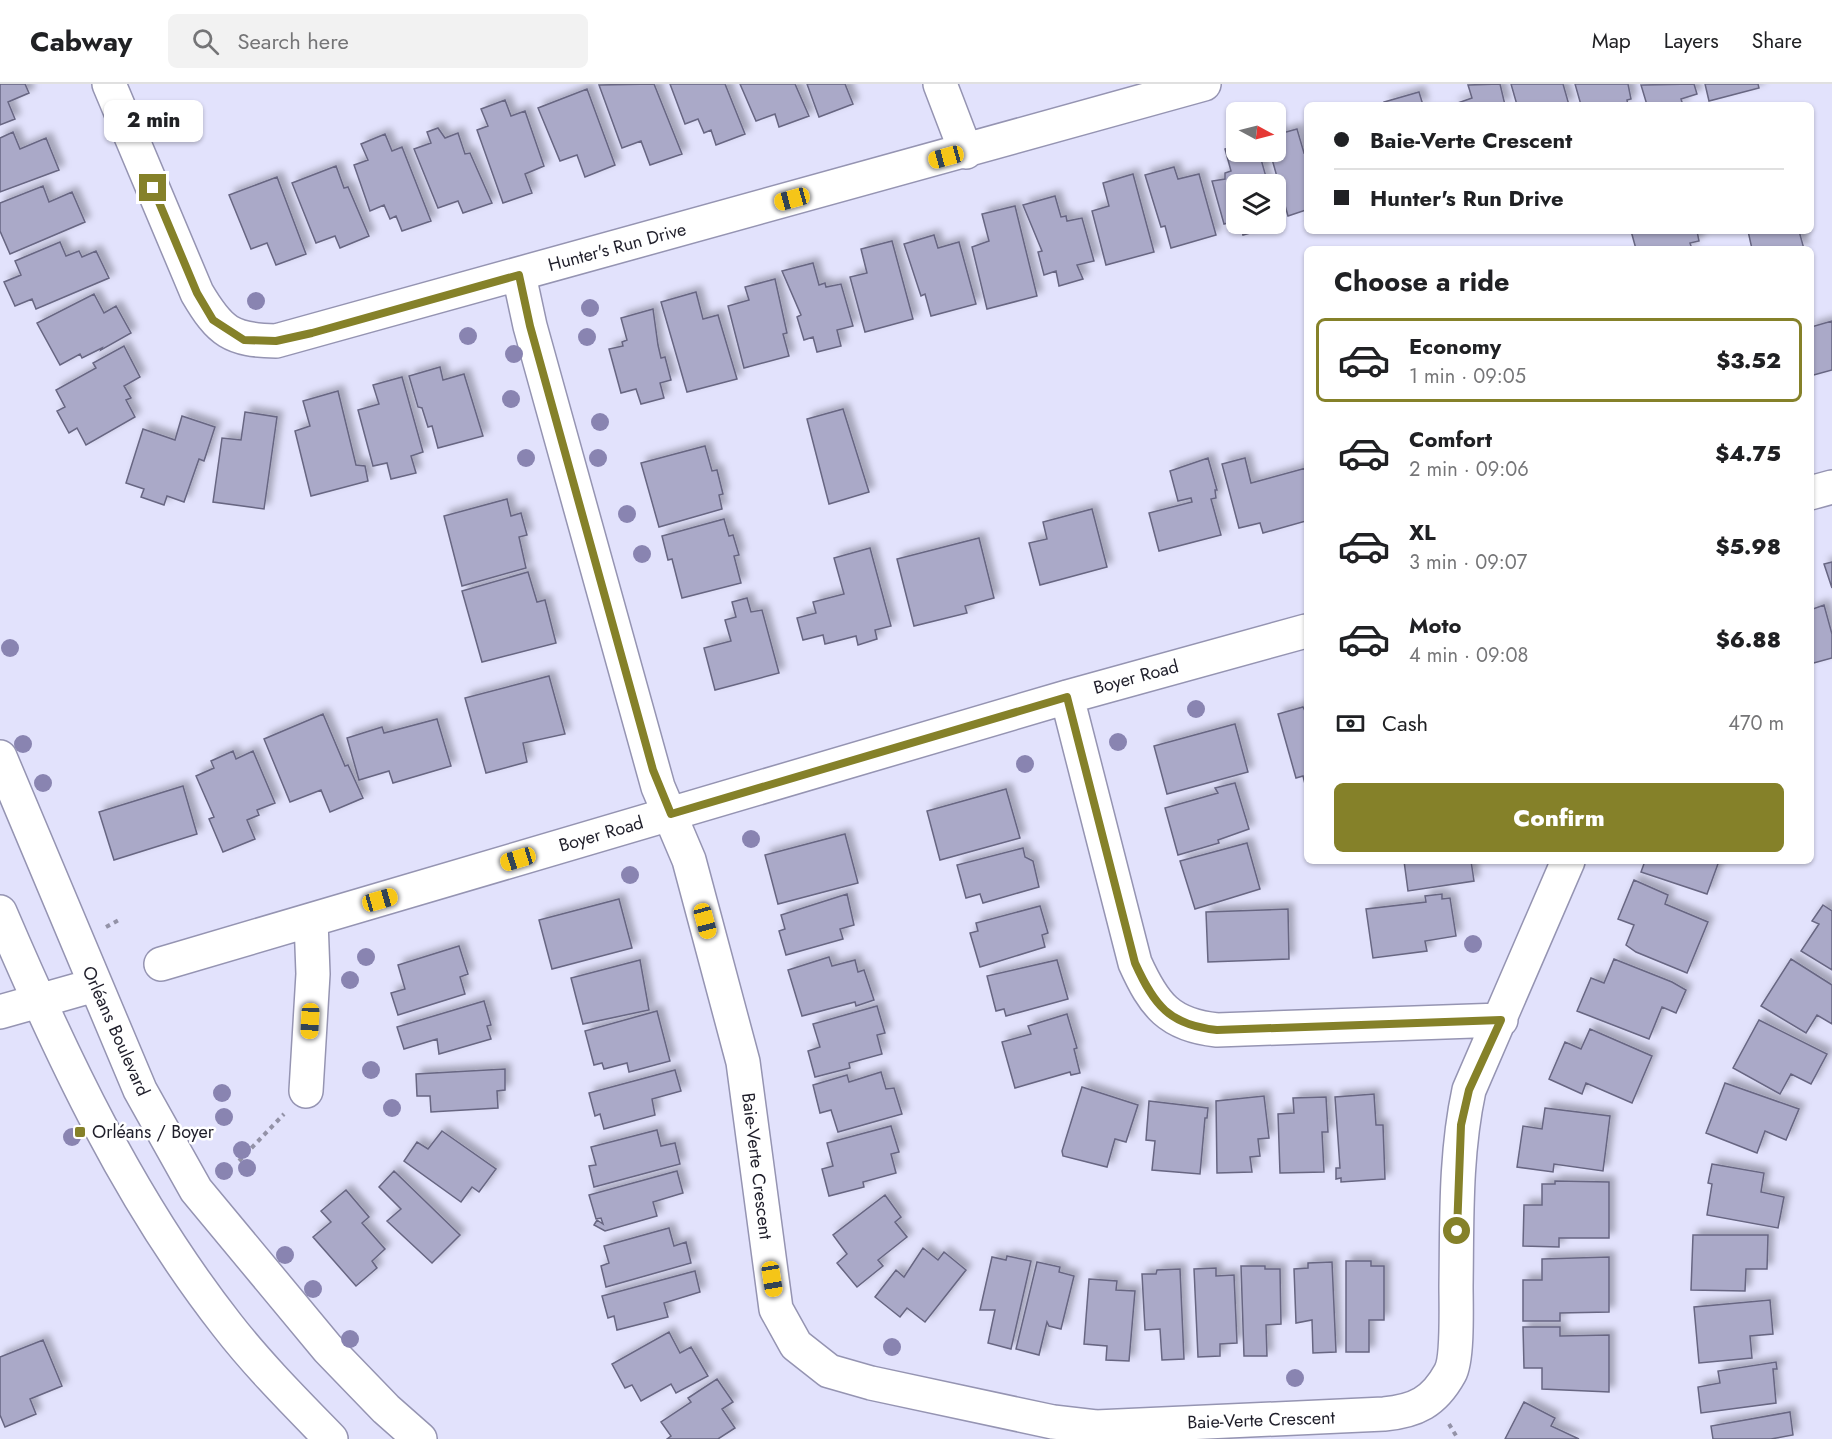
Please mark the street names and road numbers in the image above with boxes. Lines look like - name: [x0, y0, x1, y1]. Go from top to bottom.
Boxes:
- street label: Hunter's Run Drive: [545, 216, 689, 278]
- street label: Boyer Road: [1091, 653, 1181, 701]
- street label: Boyer Road: [556, 810, 646, 858]
- street label: Orléans Boulevard: [76, 962, 156, 1100]
- street label: Baie-Verte Crescent: [735, 1091, 779, 1242]
- street label: Baie-Verte Crescent: [1187, 1404, 1336, 1436]

